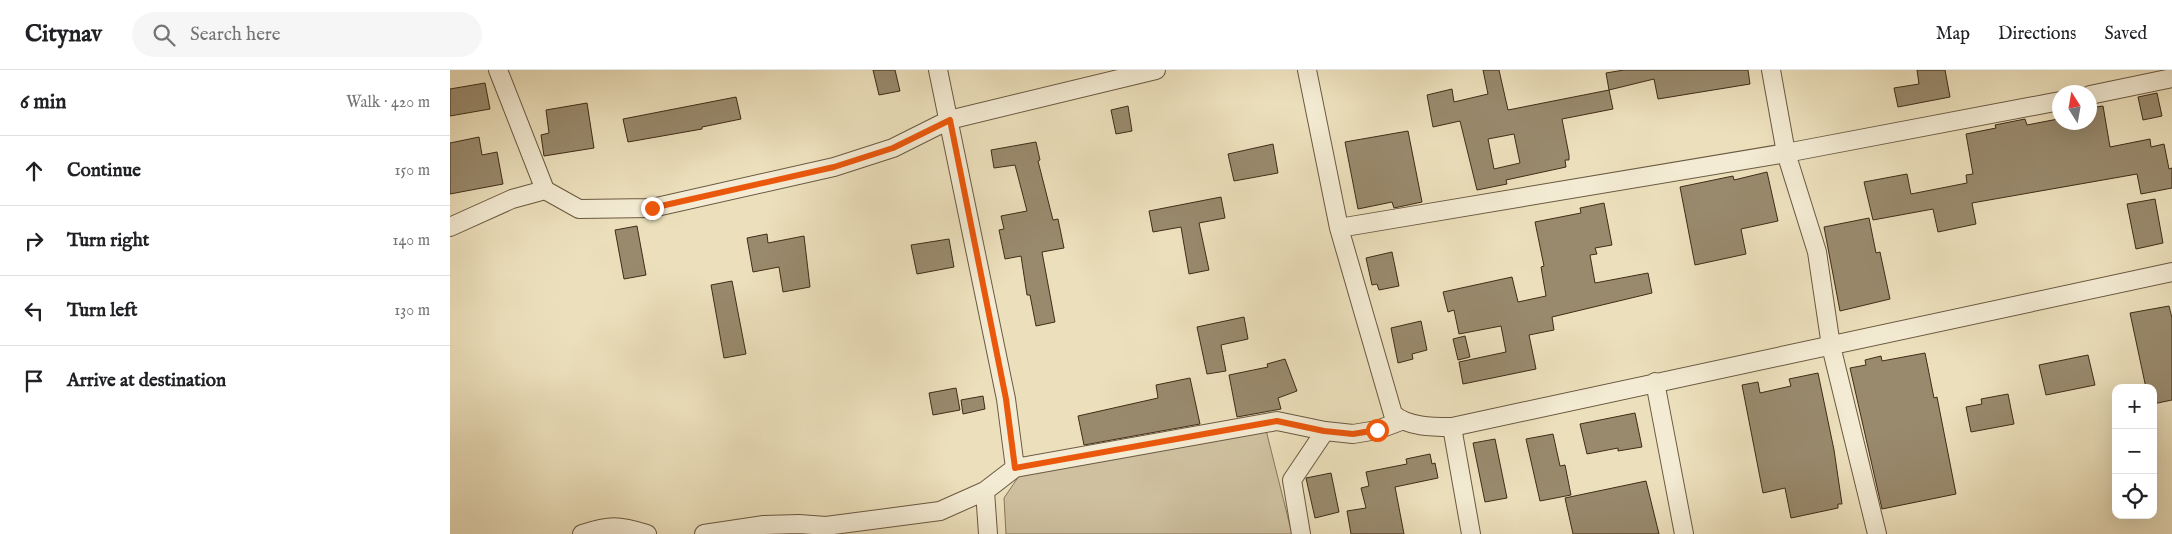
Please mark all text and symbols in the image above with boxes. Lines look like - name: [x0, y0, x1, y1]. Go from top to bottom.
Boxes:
- search box: [132, 12, 482, 57]
- text: Citynav: [25, 19, 102, 50]
- icon: search: [150, 21, 178, 49]
- text: Search here: [190, 23, 281, 47]
- text: Map: [1936, 23, 1970, 46]
- text: Directions: [1998, 23, 2076, 46]
- text: Saved: [2104, 23, 2147, 46]
- north arrow: [2052, 85, 2097, 130]
- text: 6 min: [20, 89, 66, 116]
- text: Walk · 420 m: [346, 93, 430, 113]
- icon: ahead: [20, 157, 48, 185]
- text: Continue: [67, 159, 141, 183]
- text: 150 m: [395, 161, 430, 181]
- route end: [641, 197, 664, 220]
- icon: right: [20, 227, 48, 255]
- text: Turn right: [67, 229, 149, 253]
- text: 140 m: [392, 231, 430, 251]
- icon: left: [20, 297, 48, 325]
- text: Turn left: [67, 299, 138, 323]
- text: 130 m: [394, 301, 430, 321]
- icon: arrive: [20, 367, 48, 395]
- text: Arrive at destination: [67, 369, 226, 393]
- map controls: [2112, 384, 2157, 519]
- button: +: [2112, 384, 2157, 429]
- route start: [1366, 419, 1389, 442]
- button: −: [2112, 429, 2157, 474]
- button: locate: [2112, 474, 2157, 519]

